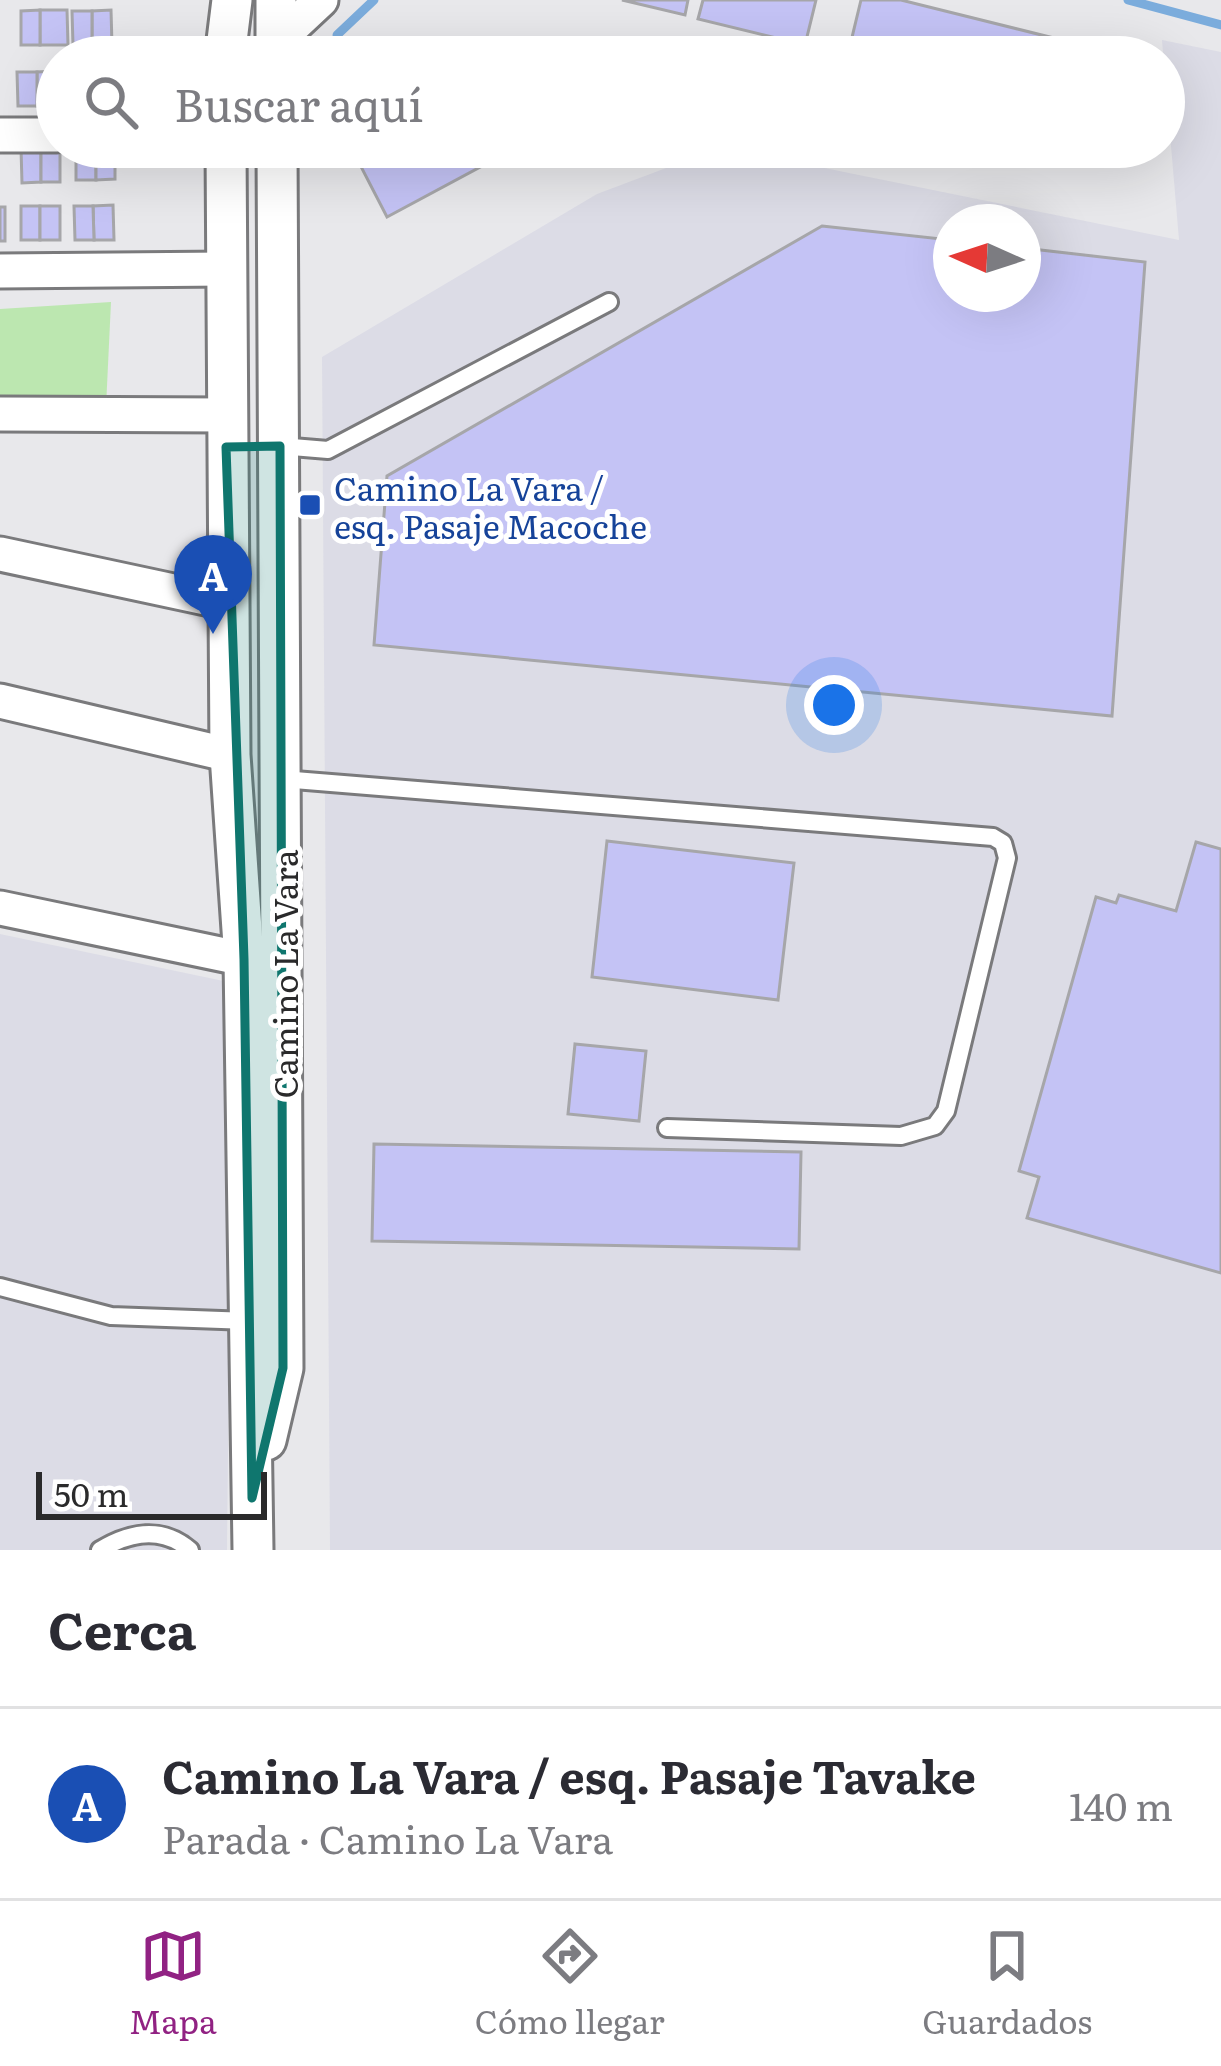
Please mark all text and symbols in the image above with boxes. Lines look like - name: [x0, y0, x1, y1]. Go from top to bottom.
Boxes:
- search box: [36, 36, 1185, 168]
- icon: search: [78, 69, 144, 135]
- text: Buscar aquí: [174, 69, 423, 136]
- north arrow: [933, 204, 1041, 312]
- place label: Camino La Vara / esq. Pasaje Macoche: [334, 462, 647, 549]
- marker: Camino La Vara / esq. Pasaje Macoche: [297, 492, 323, 518]
- pin: A: [174, 535, 252, 634]
- your location: [804, 675, 864, 735]
- street label: Camino La Vara: [259, 849, 308, 1099]
- scale bar: [36, 1466, 267, 1519]
- text: 50 m: [54, 1468, 128, 1517]
- text: Cerca: [48, 1590, 196, 1666]
- text: Camino La Vara / esq. Pasaje Tavake: [162, 1741, 976, 1808]
- text: A: [72, 1775, 102, 1833]
- text: 140 m: [1069, 1775, 1173, 1833]
- text: Parada · Camino La Vara: [162, 1808, 613, 1866]
- tab: Mapa: [129, 1923, 217, 2044]
- tab: Cómo llegar: [475, 1923, 665, 2044]
- tab: Guardados: [922, 1923, 1092, 2044]

